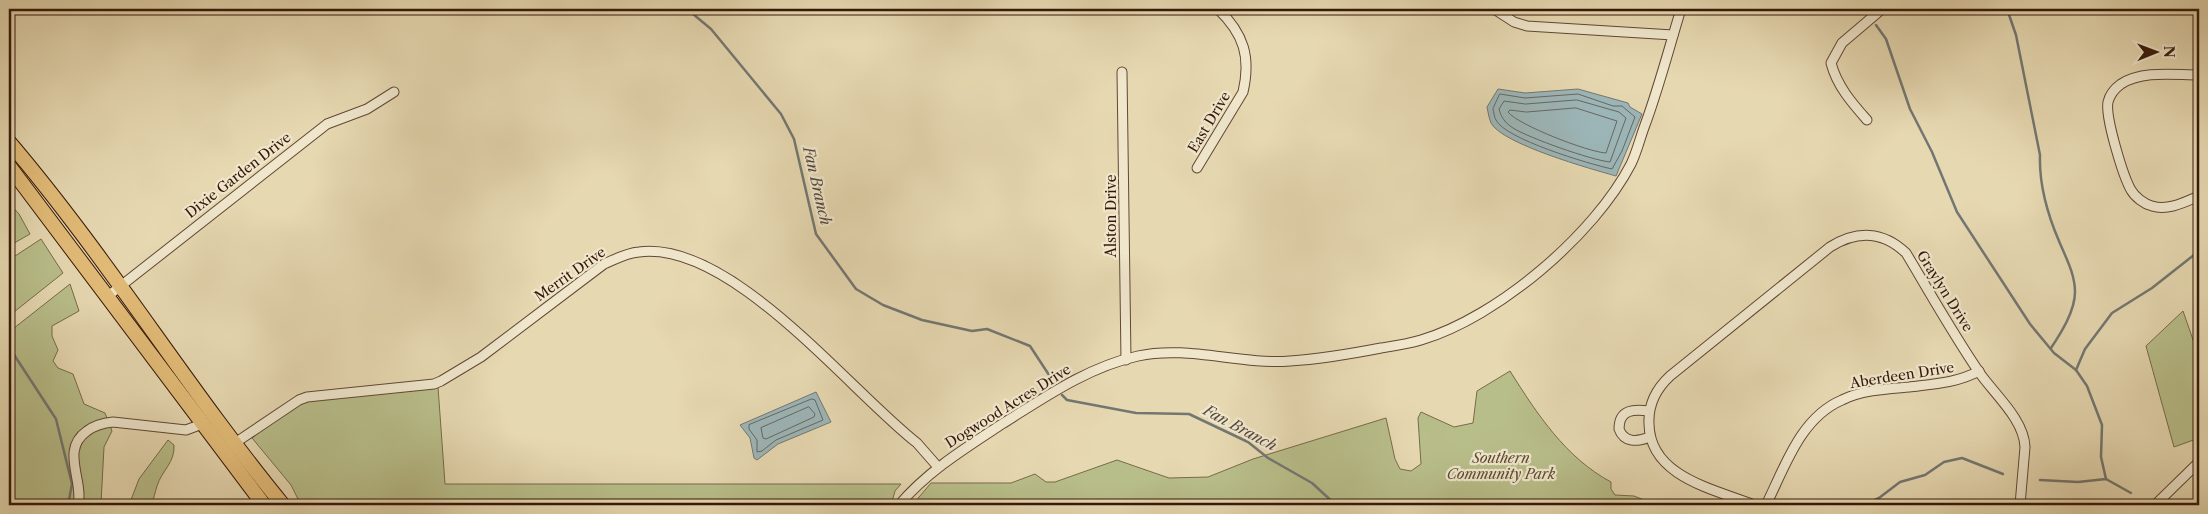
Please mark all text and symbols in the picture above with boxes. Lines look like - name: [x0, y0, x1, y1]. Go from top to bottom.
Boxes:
- north arrow: [2130, 28, 2180, 78]
- text: N: [2160, 46, 2178, 58]
- street label: East Drive: [1184, 88, 1234, 156]
- street label: Dixie Garden Drive: [182, 128, 295, 222]
- water label: Fan Branch: [799, 144, 836, 227]
- street label: Alston Drive: [1102, 174, 1120, 258]
- street label: Merrit Drive: [531, 243, 609, 305]
- street label: Graylyn Drive: [1913, 247, 1977, 335]
- street label: Aberdeen Drive: [1848, 358, 1956, 392]
- street label: Dogwood Acres Drive: [942, 360, 1074, 452]
- water label: Fan Branch: [1200, 400, 1280, 455]
- park label: Southern Community Park: [1447, 449, 1556, 483]

